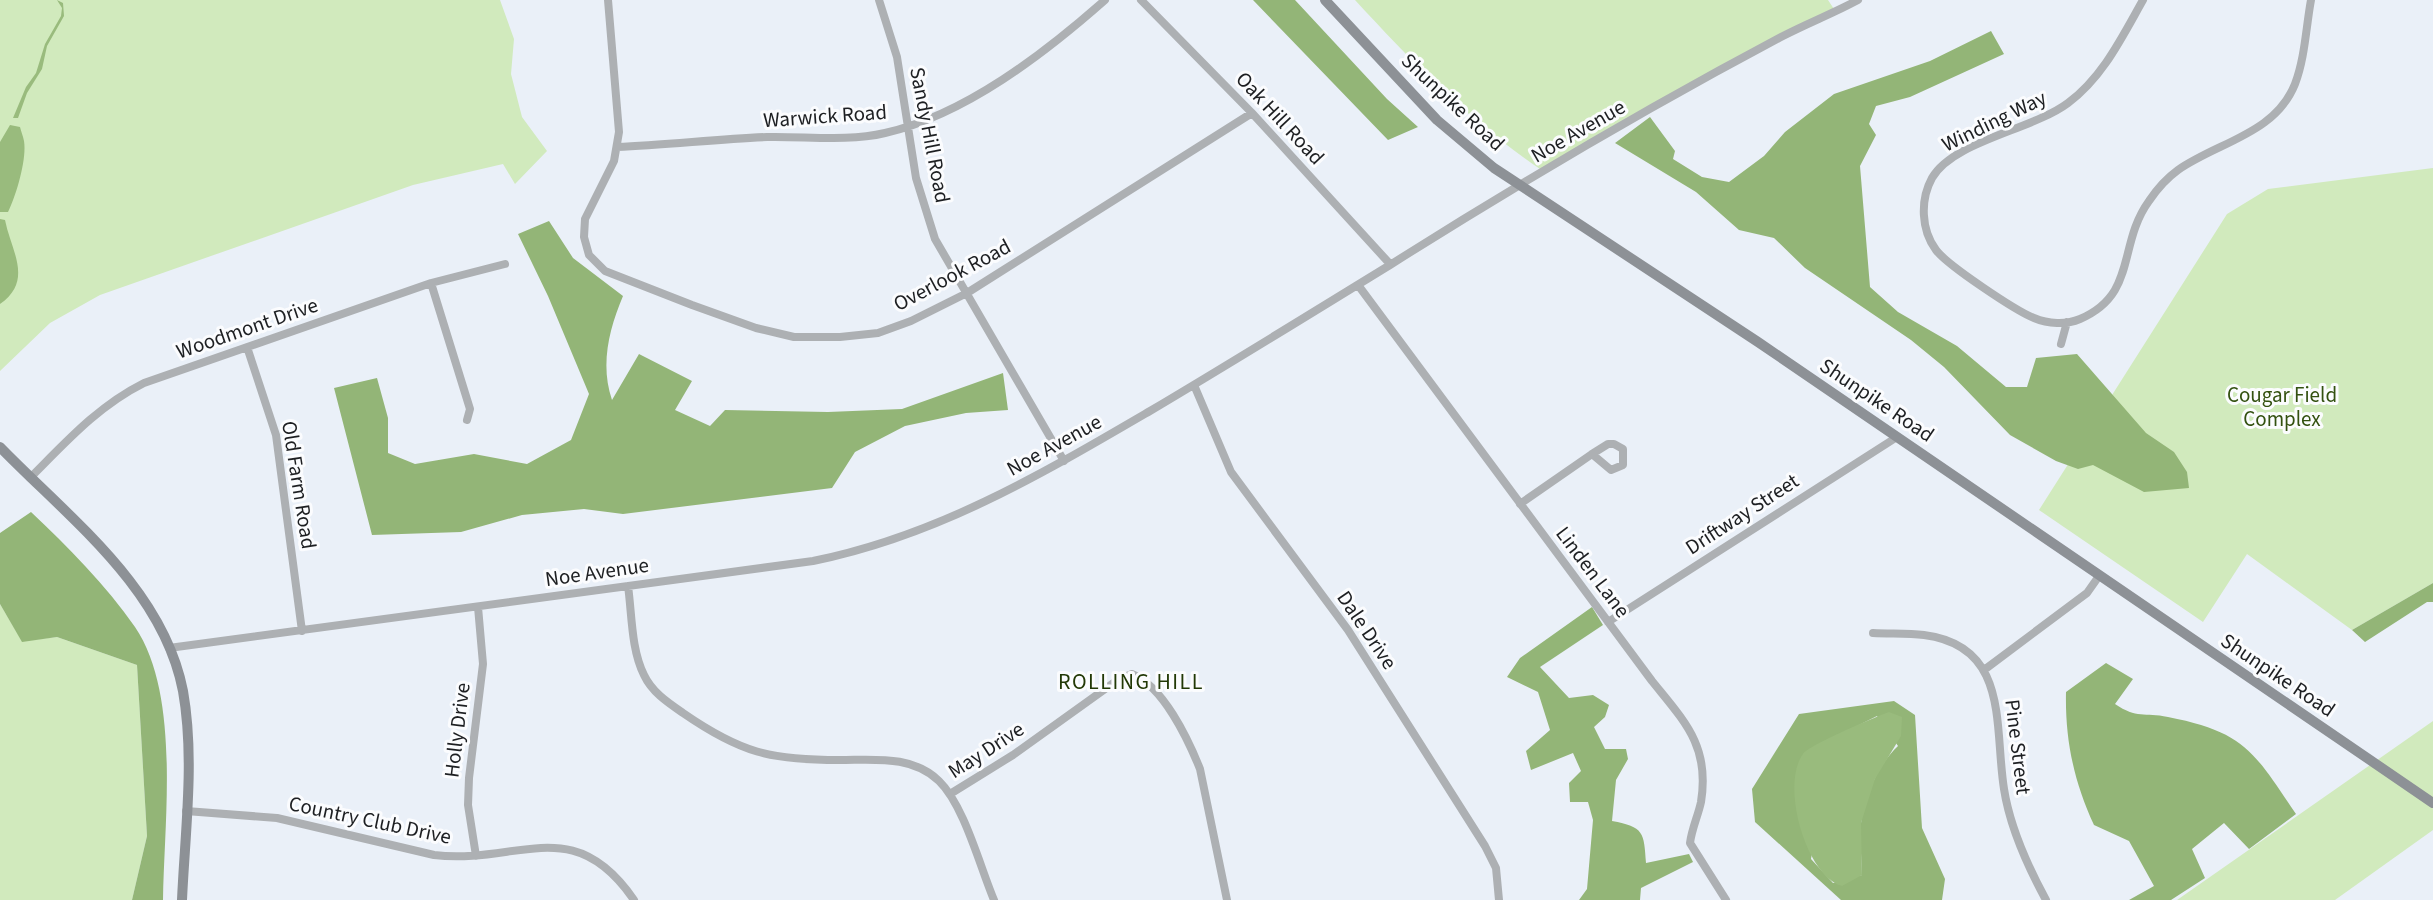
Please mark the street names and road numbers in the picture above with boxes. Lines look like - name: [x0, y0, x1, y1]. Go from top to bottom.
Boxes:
- street label: Shunpike Road: [1394, 46, 1512, 158]
- street label: Sandy Hill Road: [902, 65, 958, 205]
- street label: Oak Hill Road: [1229, 65, 1331, 171]
- street label: Winding Way: [1937, 83, 2051, 159]
- street label: Noe Avenue: [1525, 92, 1631, 170]
- street label: Warwick Road: [762, 97, 888, 135]
- street label: Overlook Road: [888, 231, 1016, 319]
- street label: Woodmont Drive: [172, 290, 322, 366]
- street label: Shunpike Road: [1814, 351, 1940, 449]
- street label: Noe Avenue: [1001, 407, 1107, 483]
- street label: Old Farm Road: [274, 419, 324, 551]
- street label: Driftway Street: [1679, 466, 1805, 562]
- street label: Linden Lane: [1549, 520, 1637, 624]
- street label: Noe Avenue: [543, 550, 651, 594]
- street label: Dale Drive: [1330, 585, 1404, 675]
- street label: Shunpike Road: [2215, 626, 2341, 724]
- street label: Holly Drive: [436, 681, 478, 779]
- street label: Pine Street: [1997, 698, 2039, 796]
- street label: May Drive: [942, 714, 1030, 786]
- street label: Country Club Drive: [286, 788, 454, 852]

